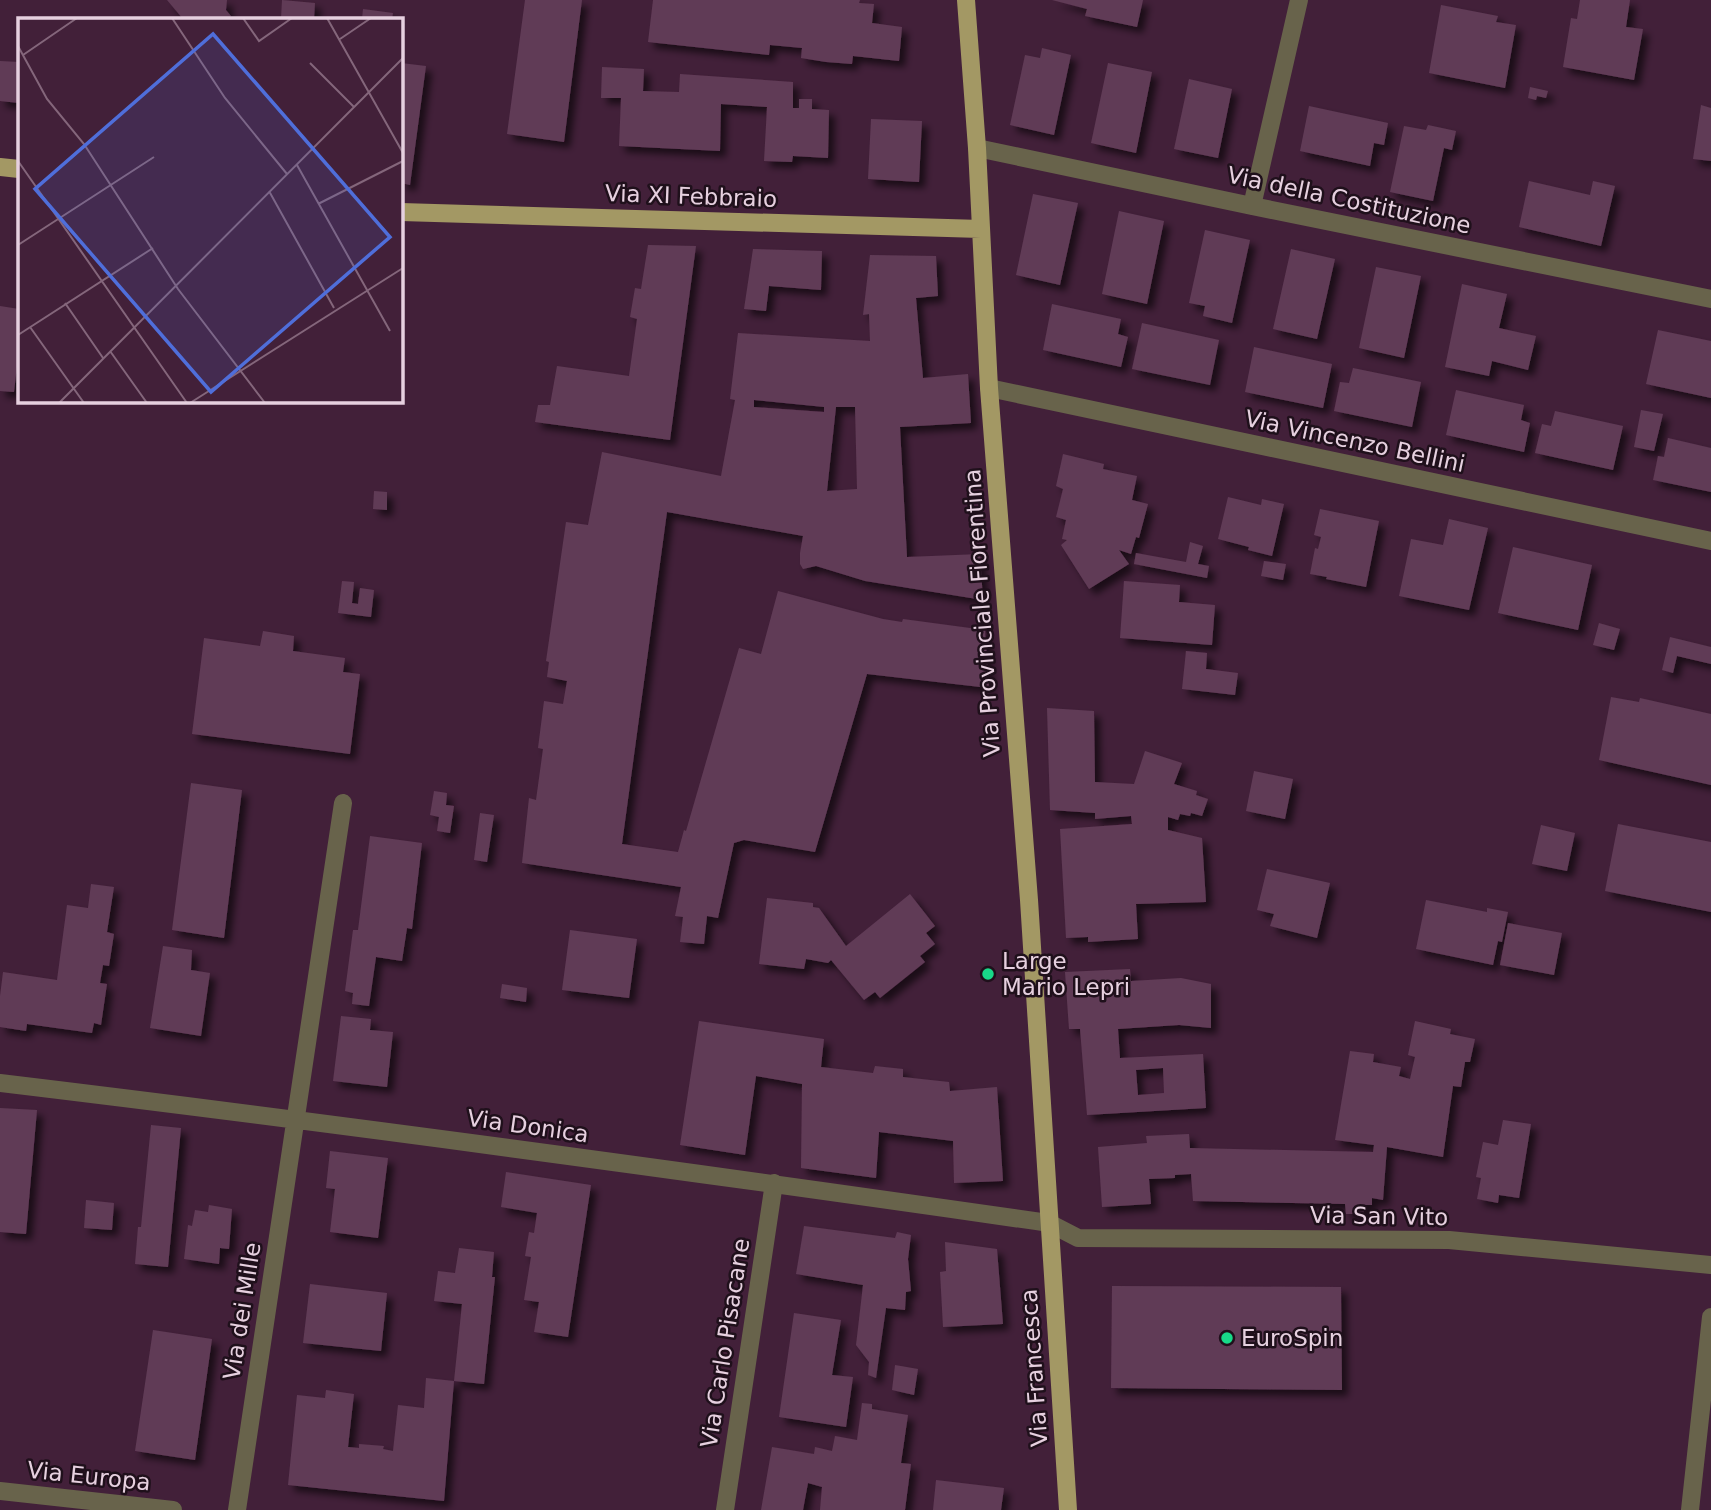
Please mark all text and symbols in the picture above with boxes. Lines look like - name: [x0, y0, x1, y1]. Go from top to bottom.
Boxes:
- inset map: [18, 18, 402, 402]
- street label: Via della Costituzione: [1225, 161, 1473, 239]
- street label: Via XI Febbraio: [604, 180, 778, 212]
- street label: Via Vincenzo Bellini: [1243, 405, 1467, 477]
- street label: Via Provinciale Fiorentina: [959, 468, 1005, 758]
- place label: Large Mario Lepri: [1002, 948, 1130, 1000]
- marker: Large Mario Lepri: [980, 966, 996, 982]
- street label: Via Donica: [466, 1105, 590, 1147]
- street label: Via San Vito: [1310, 1202, 1448, 1230]
- street label: Via Carlo Pisacane: [696, 1236, 754, 1450]
- street label: Via dei Mille: [218, 1240, 266, 1382]
- street label: Via Francesca: [1016, 1288, 1052, 1448]
- place label: EuroSpin: [1241, 1325, 1343, 1351]
- marker: EuroSpin: [1219, 1330, 1235, 1346]
- street label: Via Europa: [26, 1457, 152, 1495]

